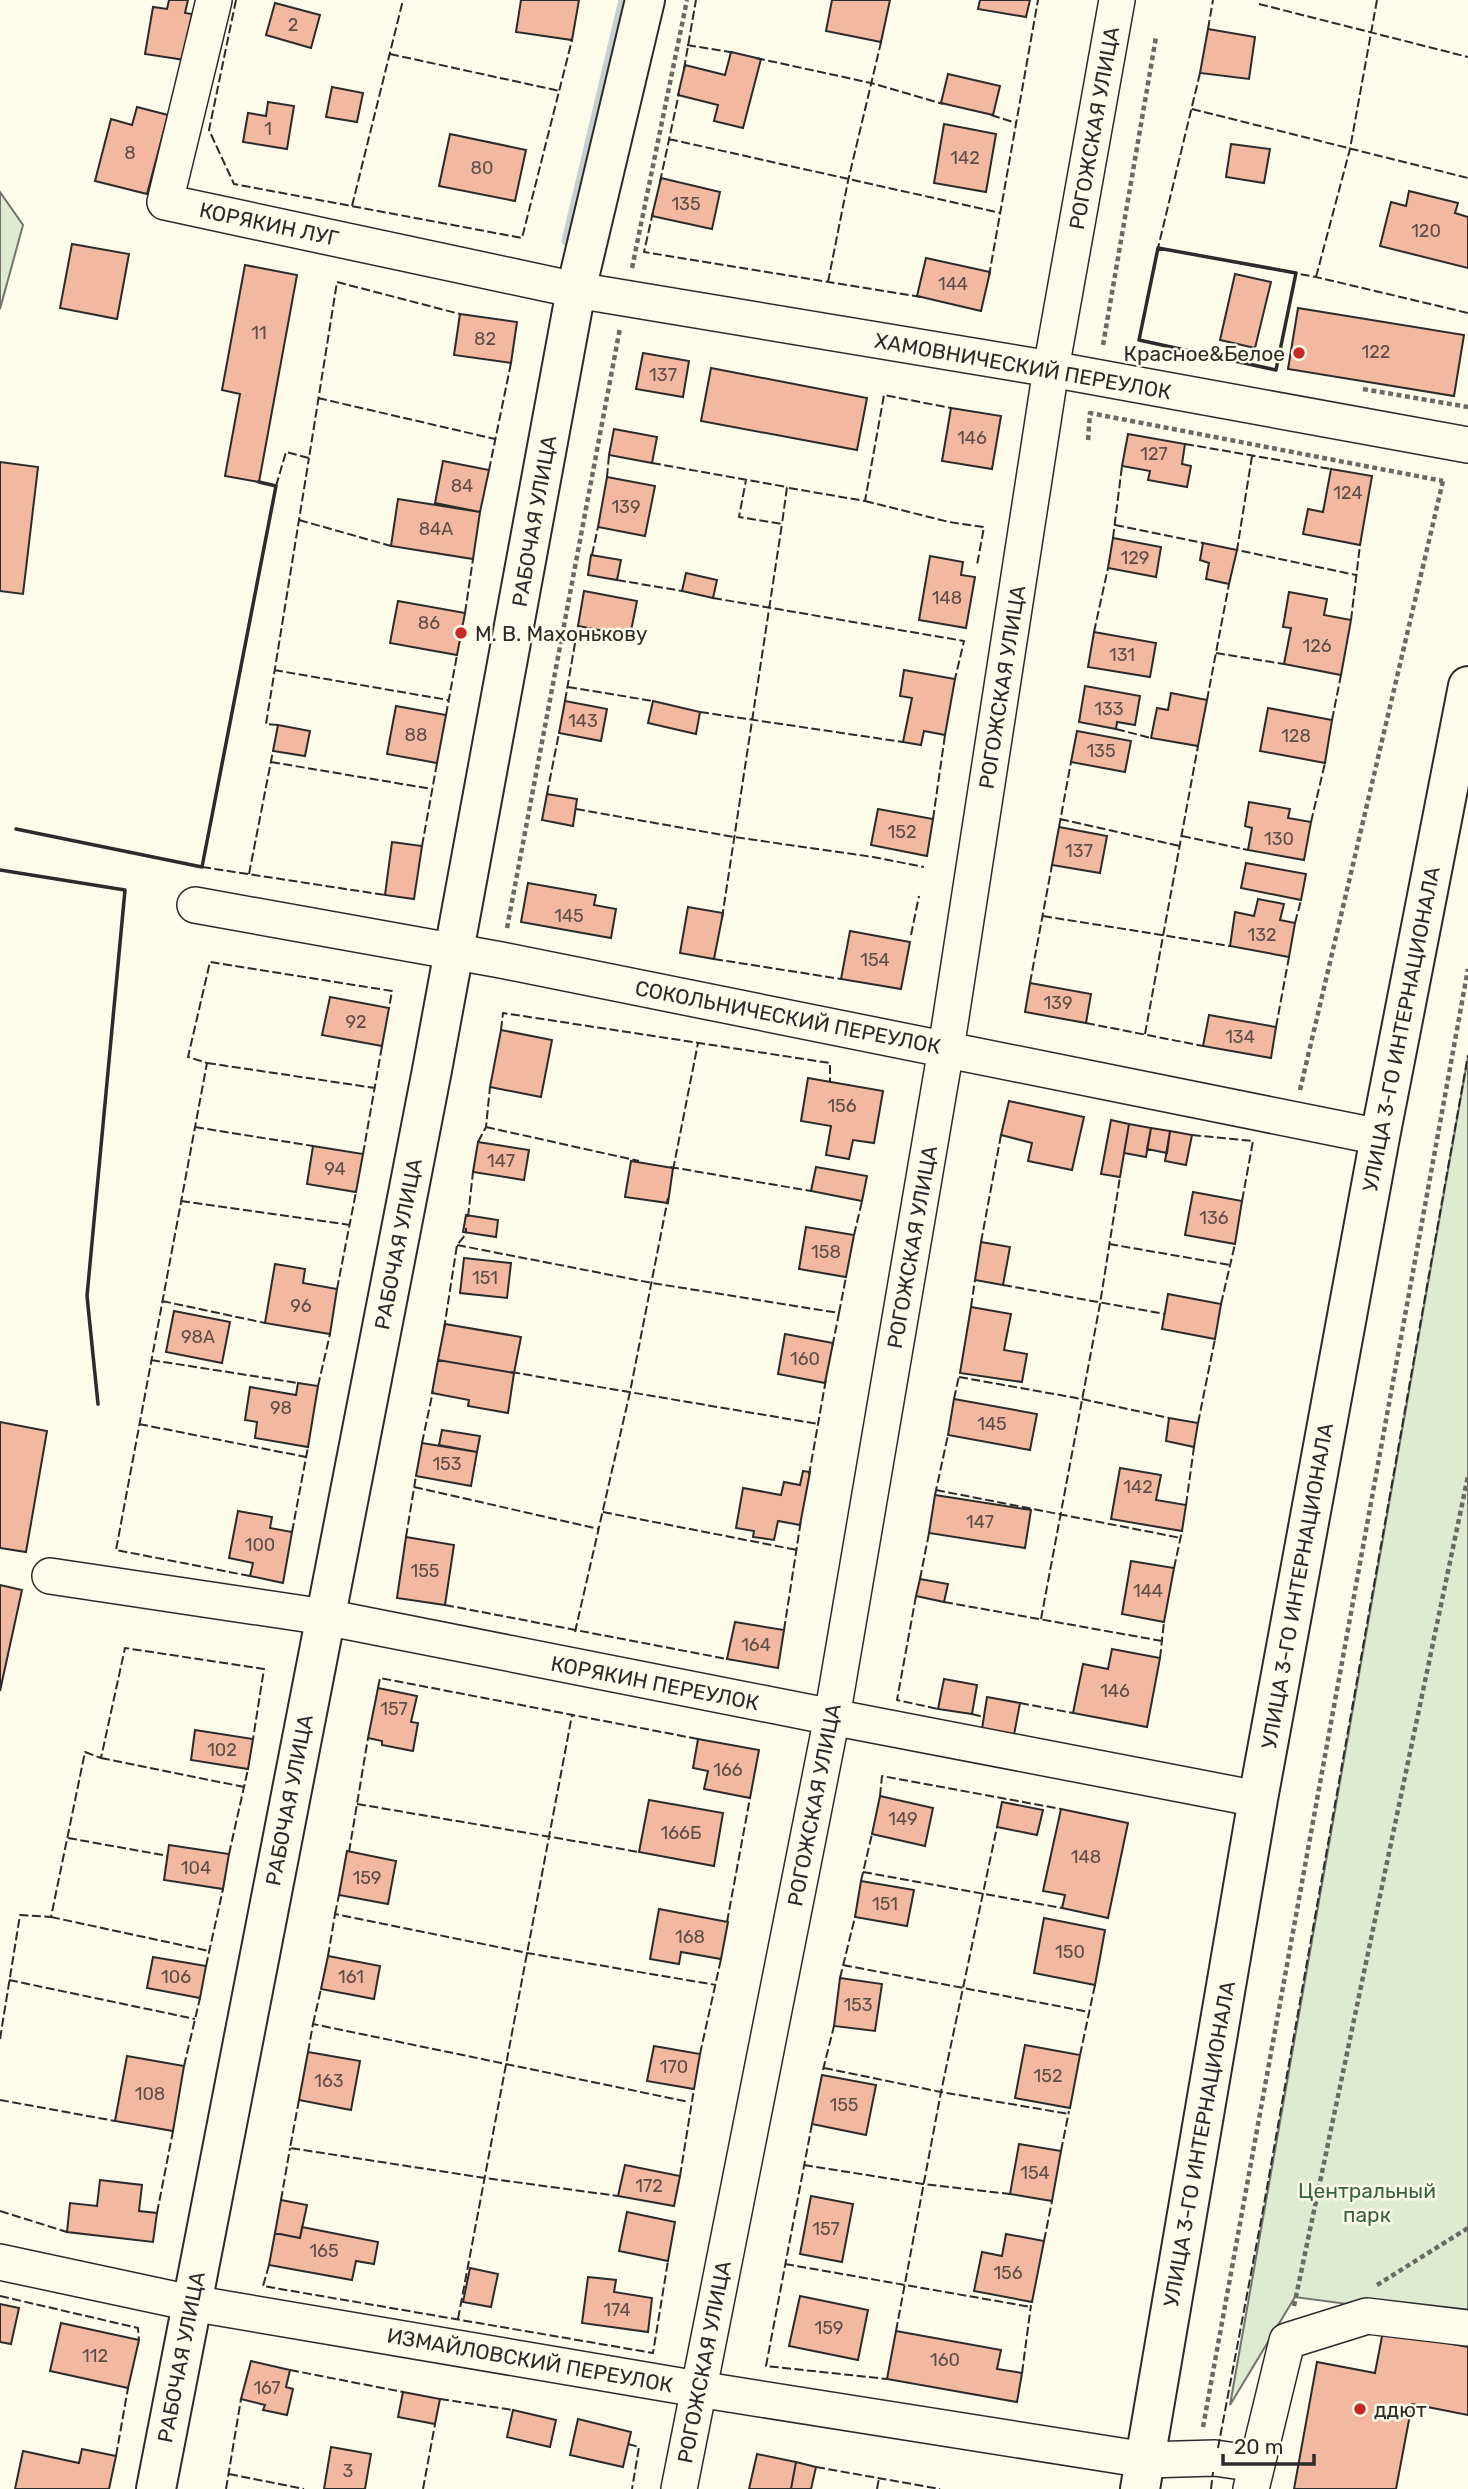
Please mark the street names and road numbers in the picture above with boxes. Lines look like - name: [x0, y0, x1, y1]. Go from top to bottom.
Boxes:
- street label: РОГОЖСКАЯ УЛИЦА: [1064, 25, 1124, 231]
- street label: КОРЯКИН ЛУГ: [197, 197, 341, 251]
- street label: ХАМОВНИЧЕСКИЙ ПЕРЕУЛОК: [873, 328, 1173, 404]
- street label: РАБОЧАЯ УЛИЦА: [507, 433, 561, 609]
- street label: РОГОЖСКАЯ УЛИЦА: [974, 584, 1030, 790]
- street label: УЛИЦА 3-ГО ИНТЕРНАЦИОНАЛА: [1357, 864, 1445, 1194]
- street label: СОКОЛЬНИЧЕСКИЙ ПЕРЕУЛОК: [633, 975, 943, 1059]
- street label: РОГОЖСКАЯ УЛИЦА: [882, 1144, 942, 1350]
- street label: РАБОЧАЯ УЛИЦА: [369, 1156, 427, 1332]
- street label: УЛИЦА 3-ГО ИНТЕРНАЦИОНАЛА: [1256, 1421, 1338, 1751]
- street label: КОРЯКИН ПЕРЕУЛОК: [549, 1651, 761, 1715]
- street label: РОГОЖСКАЯ УЛИЦА: [782, 1702, 846, 1908]
- street label: РАБОЧАЯ УЛИЦА: [260, 1712, 318, 1888]
- street label: УЛИЦА 3-ГО ИНТЕРНАЦИОНАЛА: [1158, 1979, 1240, 2309]
- street label: РОГОЖСКАЯ УЛИЦА: [672, 2259, 736, 2465]
- street label: РАБОЧАЯ УЛИЦА: [152, 2269, 210, 2445]
- street label: ИЗМАЙЛОВСКИЙ ПЕРЕУЛОК: [385, 2323, 675, 2397]

